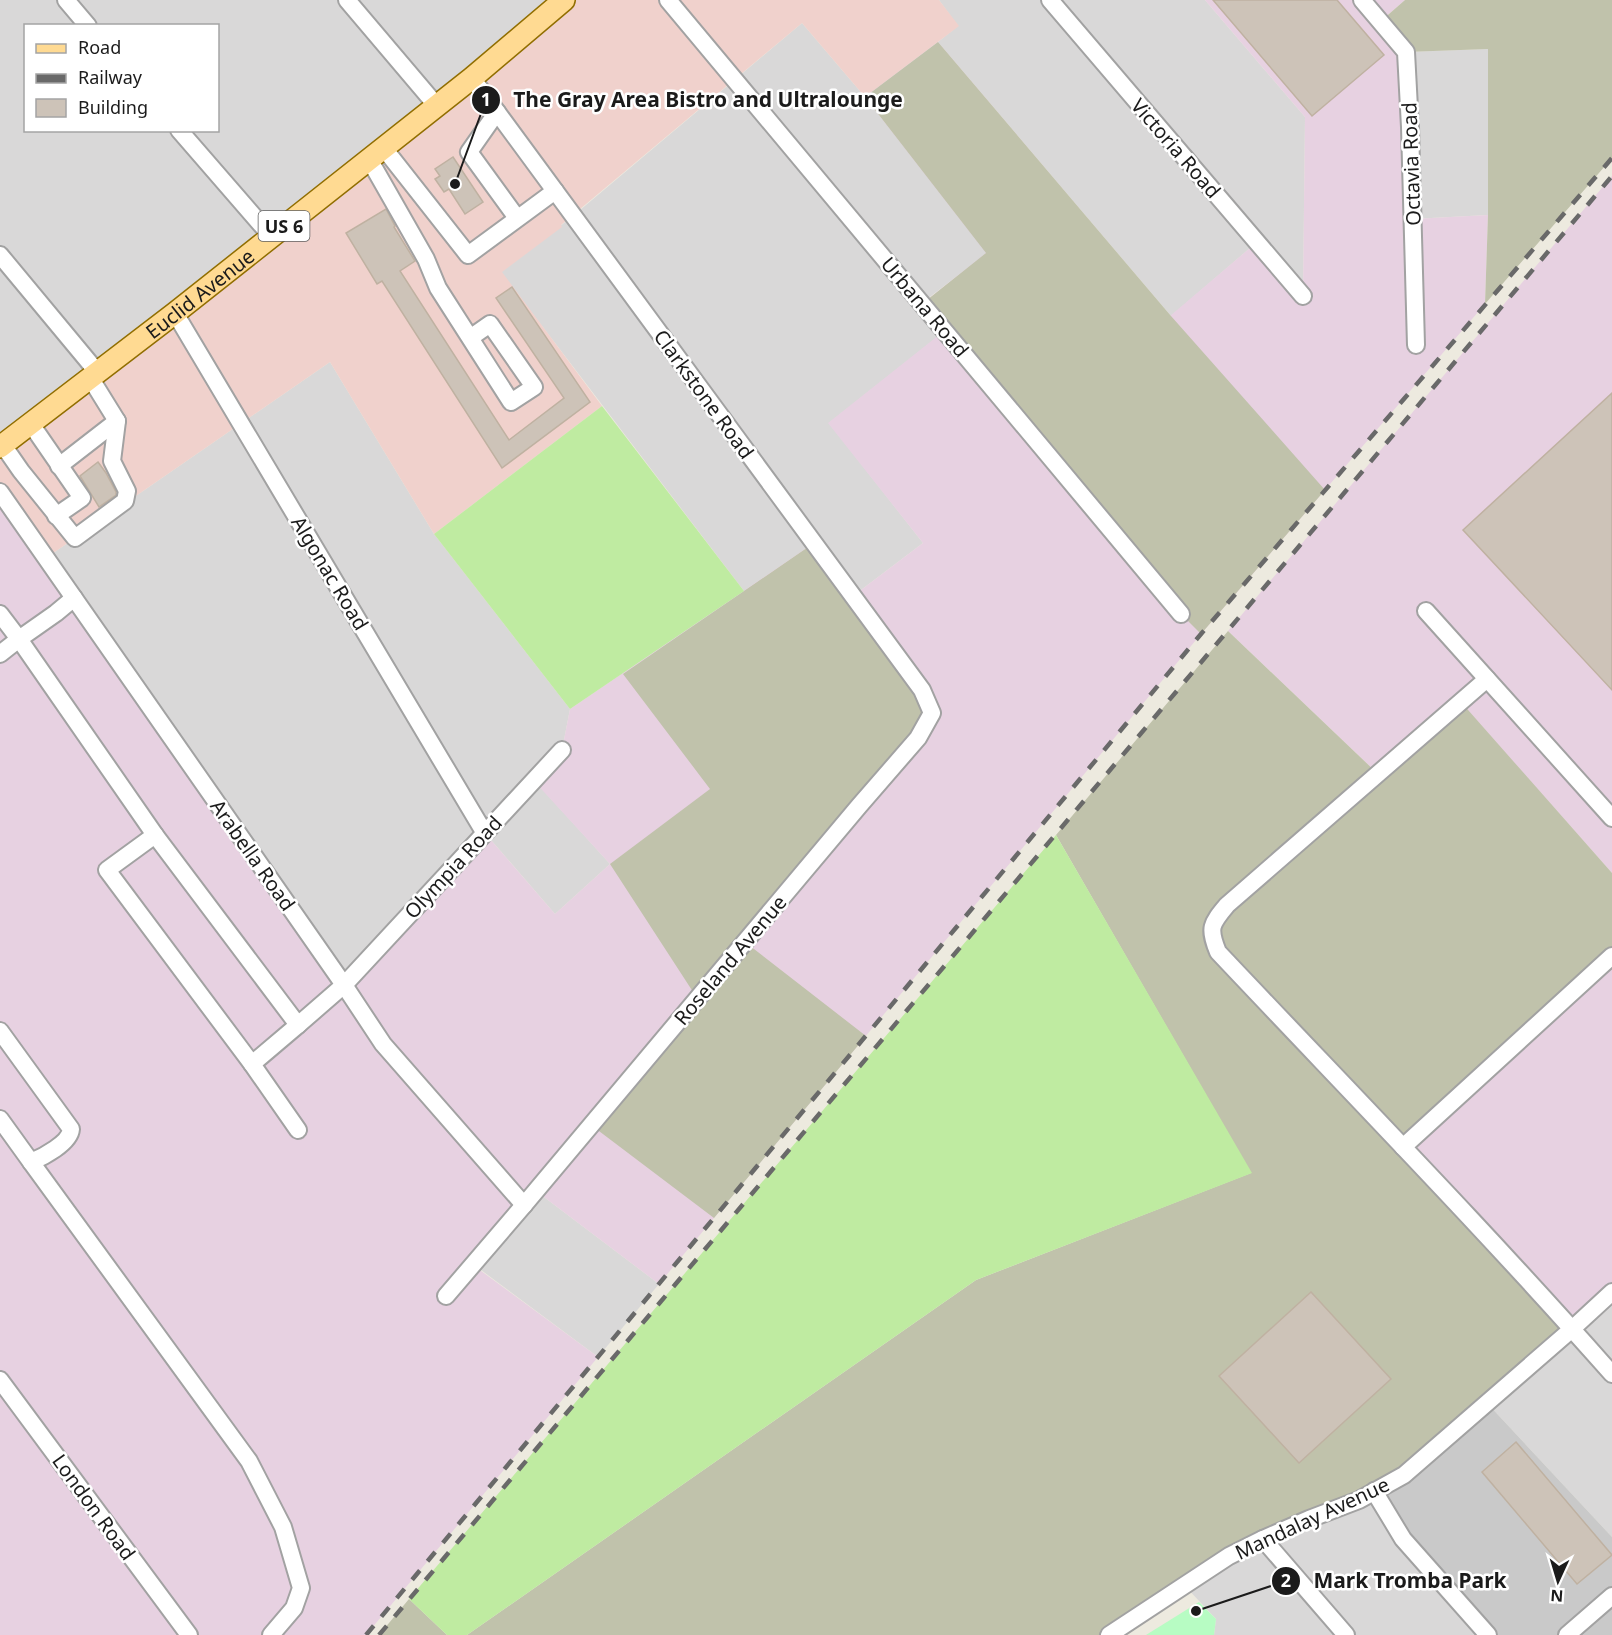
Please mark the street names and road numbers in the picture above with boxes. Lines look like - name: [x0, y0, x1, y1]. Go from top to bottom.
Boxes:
- street label: Victoria Road: [1125, 92, 1227, 204]
- street label: Octavia Road: [1395, 102, 1427, 226]
- road number: US 6: [258, 211, 310, 241]
- street label: Euclid Avenue: [140, 242, 260, 344]
- street label: Urbana Road: [875, 251, 975, 363]
- street label: Clarkstone Road: [648, 324, 760, 464]
- street label: Algonac Road: [285, 511, 375, 635]
- street label: Arabella Road: [205, 794, 301, 916]
- street label: Olympia Road: [398, 810, 508, 924]
- street label: Roseland Avenue: [668, 889, 792, 1031]
- street label: London Road: [46, 1449, 142, 1565]
- street label: Mandalay Avenue: [1231, 1470, 1393, 1566]

